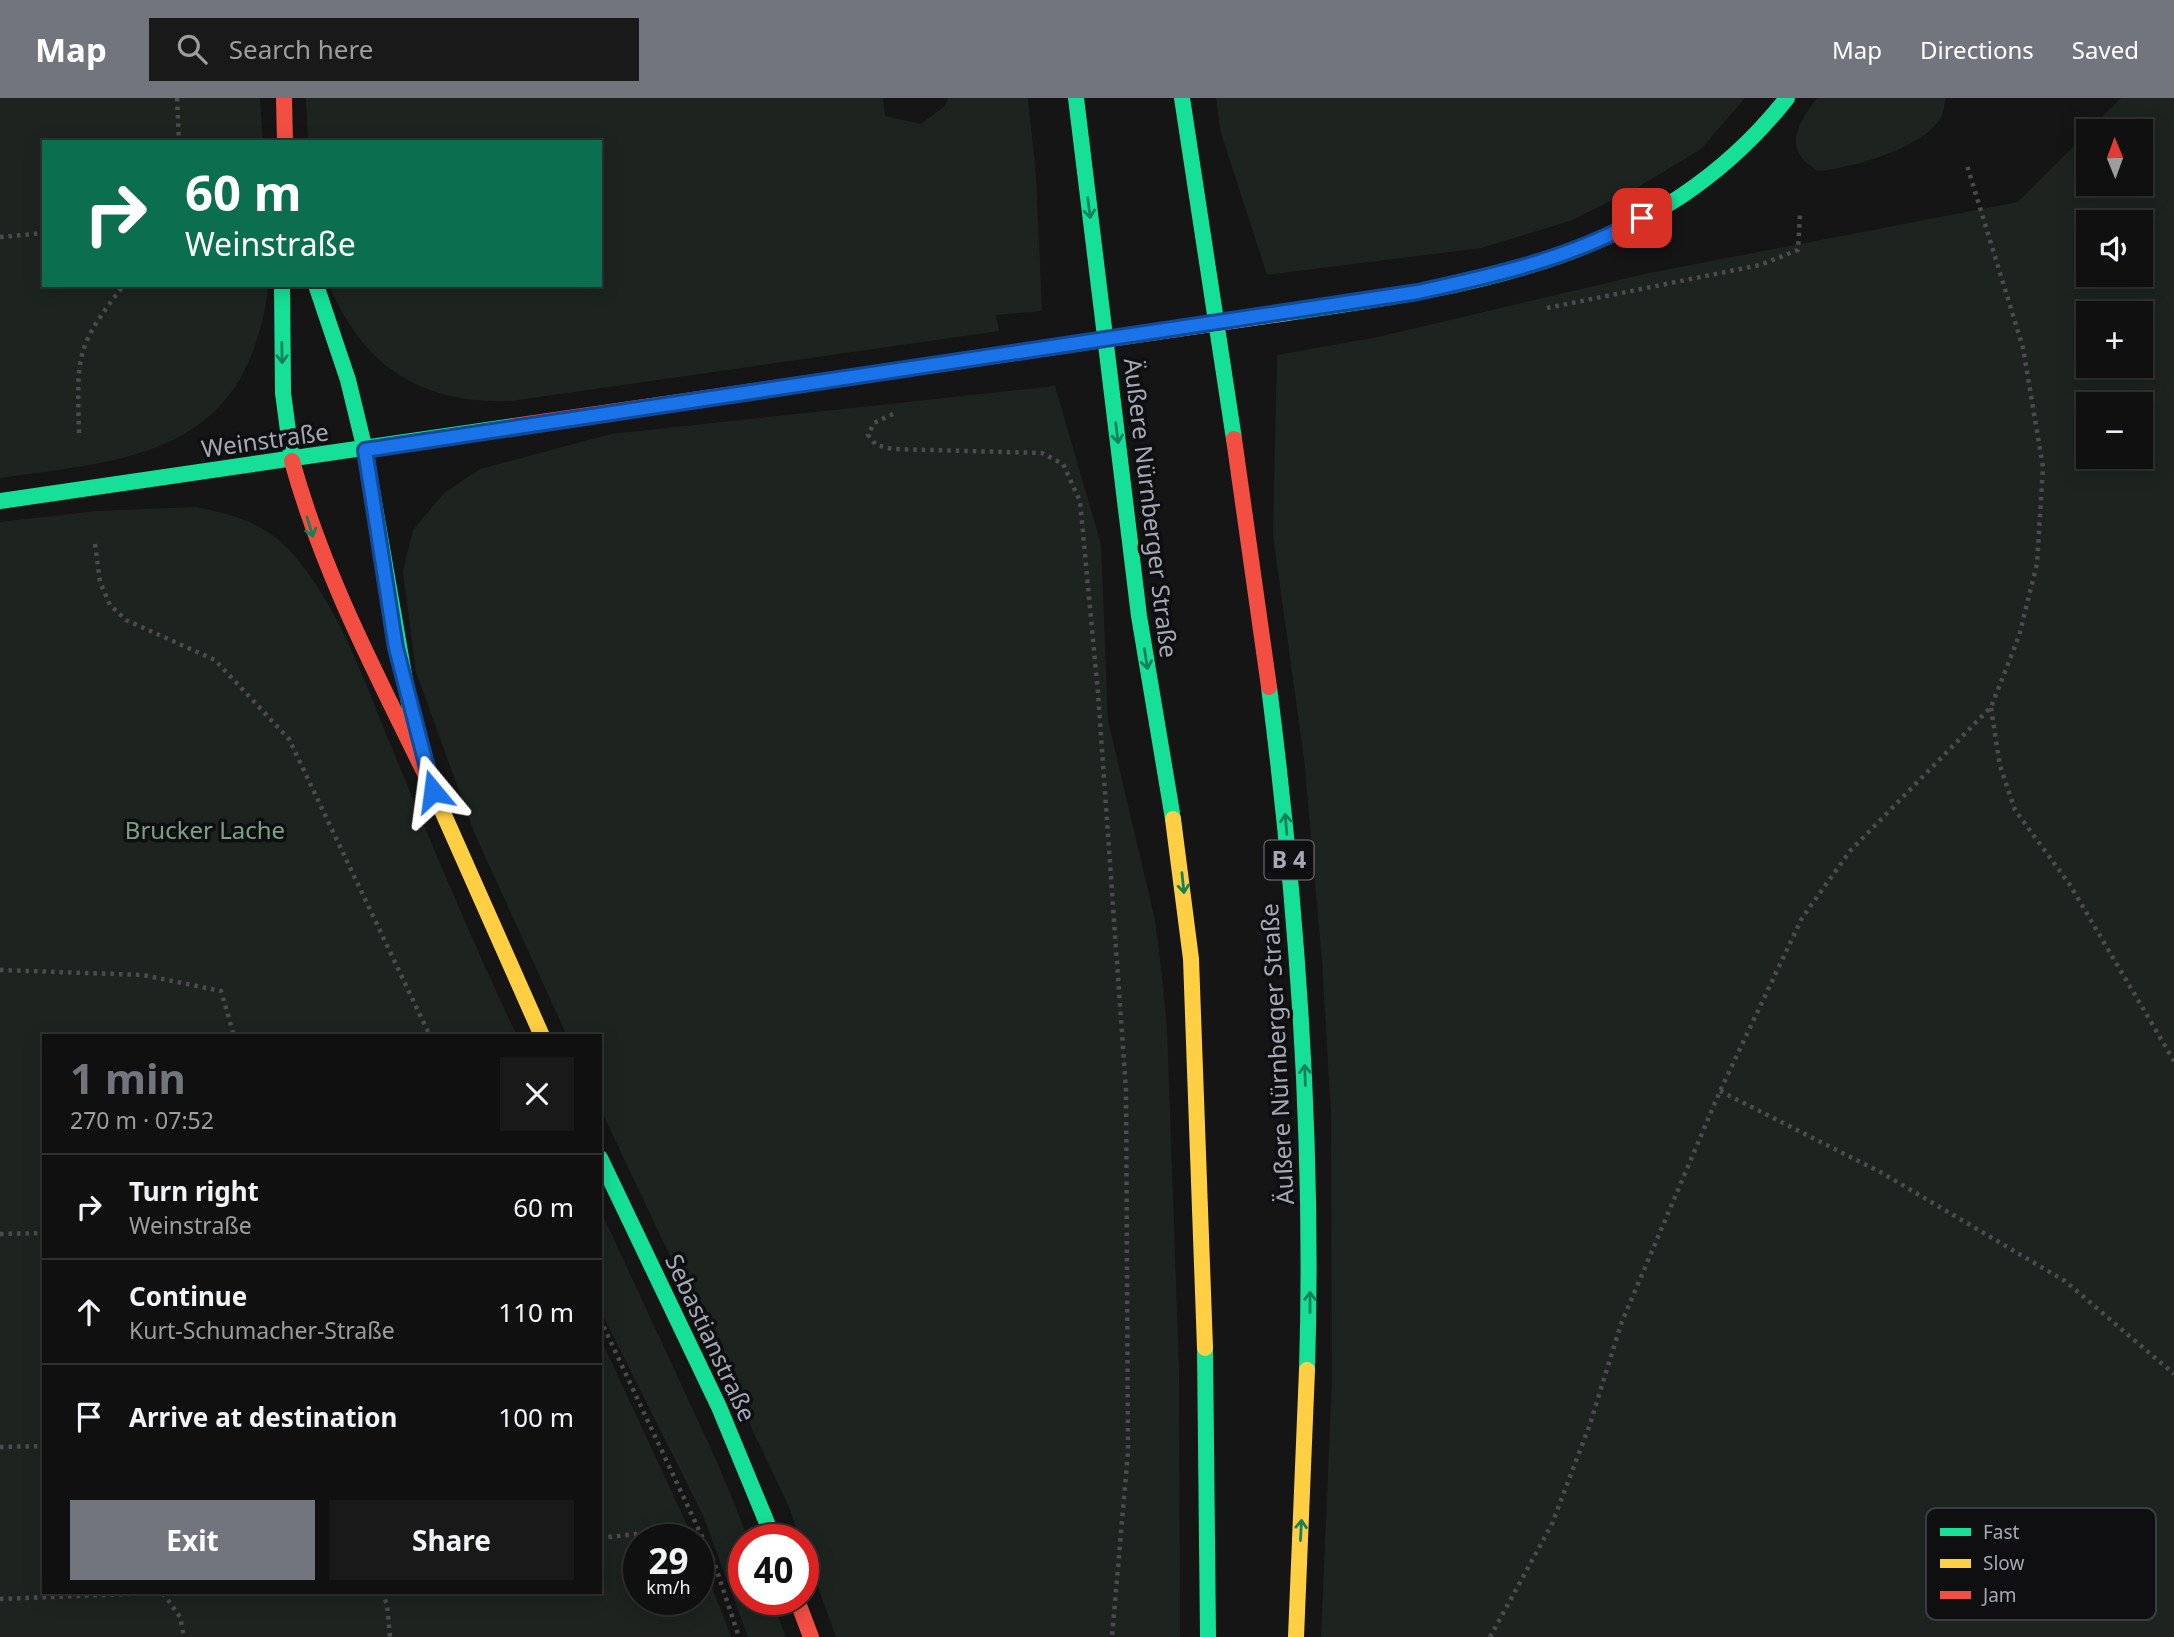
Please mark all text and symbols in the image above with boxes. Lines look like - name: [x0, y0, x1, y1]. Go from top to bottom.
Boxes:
- search box: [149, 18, 639, 81]
- text: Map: [35, 27, 107, 72]
- icon: search: [173, 30, 211, 68]
- text: Search here: [229, 31, 373, 67]
- text: Map: [1832, 33, 1882, 66]
- text: Directions: [1920, 33, 2034, 66]
- text: Saved: [2072, 33, 2139, 66]
- north arrow: [2076, 119, 2152, 196]
- map controls: [2076, 119, 2153, 469]
- text: 60 m: [185, 159, 302, 225]
- icon: right: [70, 168, 161, 259]
- pin: [1612, 188, 1672, 248]
- one-way arrow: [1083, 196, 1096, 218]
- icon: arrive: [1623, 199, 1661, 237]
- button: sound: [2076, 210, 2153, 287]
- text: Weinstraße: [185, 222, 356, 265]
- button: +: [2076, 301, 2153, 378]
- one-way arrow: [276, 342, 289, 365]
- street label: Äußere Nürnberger Straße: [1117, 356, 1186, 660]
- button: −: [2076, 392, 2153, 469]
- street label: Weinstraße: [199, 414, 331, 465]
- one-way arrow: [1110, 422, 1123, 444]
- one-way arrow: [304, 515, 317, 537]
- one-way arrow: [1140, 647, 1153, 670]
- position arrow: [396, 754, 470, 828]
- park label: Brucker Lache: [125, 813, 285, 846]
- one-way arrow: [1279, 813, 1292, 835]
- road number: B 4: [1264, 840, 1314, 880]
- one-way arrow: [1176, 872, 1189, 894]
- street label: Äußere Nürnberger Straße: [1252, 903, 1301, 1206]
- text: 1 min: [70, 1049, 186, 1106]
- button: close: [500, 1057, 574, 1131]
- one-way arrow: [1299, 1064, 1312, 1087]
- text: 270 m · 07:52: [70, 1104, 214, 1136]
- text: Turn right: [129, 1173, 259, 1209]
- icon: right: [70, 1188, 108, 1226]
- text: 60 m: [513, 1189, 574, 1225]
- text: Weinstraße: [129, 1209, 252, 1241]
- street label: Sebastianstraße: [658, 1248, 765, 1427]
- text: Continue: [129, 1278, 247, 1314]
- one-way arrow: [1303, 1291, 1317, 1314]
- icon: ahead: [70, 1293, 108, 1331]
- text: 110 m: [498, 1294, 574, 1330]
- text: Kurt-Schumacher-Straße: [129, 1314, 395, 1346]
- icon: arrive: [70, 1398, 108, 1436]
- text: Arrive at destination: [129, 1399, 398, 1435]
- text: 100 m: [498, 1399, 574, 1435]
- button: Exit: [70, 1500, 315, 1580]
- button: Share: [329, 1500, 574, 1580]
- legend: [1926, 1508, 2156, 1620]
- one-way arrow: [1295, 1518, 1308, 1541]
- text: Fast: [1983, 1519, 2020, 1545]
- speed limit sign: 40: [728, 1524, 819, 1615]
- text: 29: [648, 1537, 689, 1584]
- text: Slow: [1983, 1550, 2024, 1576]
- text: km/h: [646, 1575, 691, 1599]
- text: Jam: [1981, 1582, 2017, 1608]

